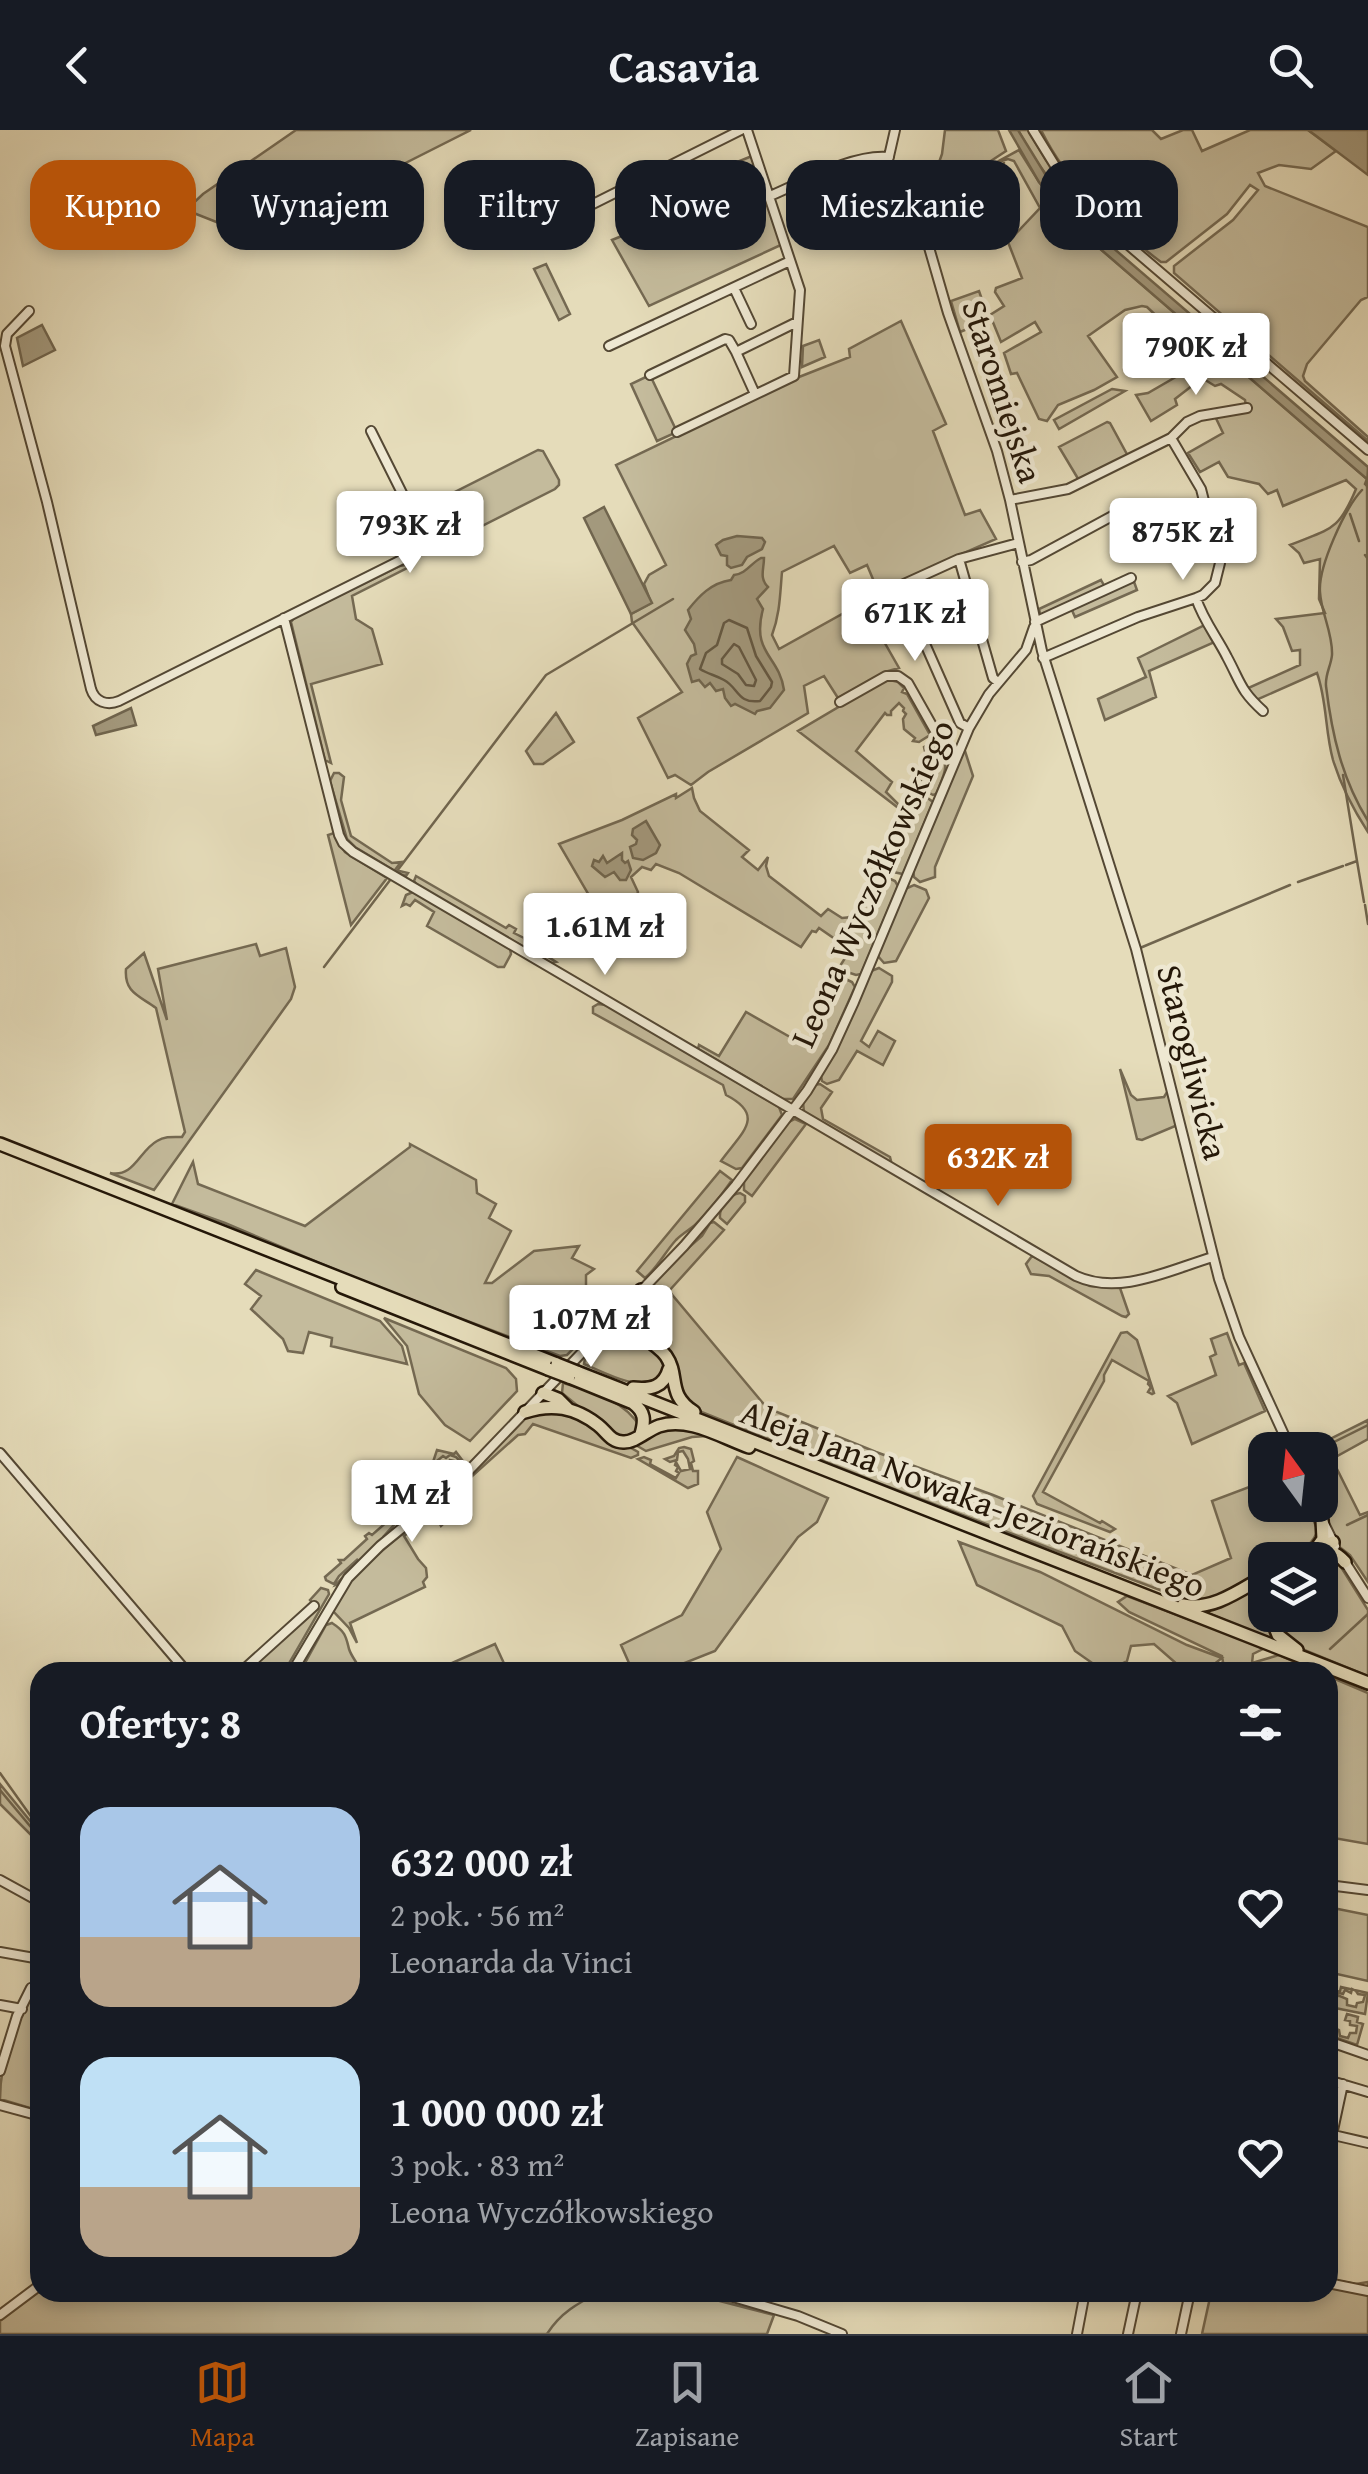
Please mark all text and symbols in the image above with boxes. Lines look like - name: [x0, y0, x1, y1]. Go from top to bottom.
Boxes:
- text: Casavia: [609, 33, 759, 98]
- icon: back: [50, 38, 105, 93]
- icon: search: [1263, 38, 1318, 93]
- chip: Kupno: [30, 160, 196, 250]
- chip: Wynajem: [216, 160, 424, 250]
- chip: Filtry: [444, 160, 595, 250]
- chip: Nowe: [615, 160, 766, 250]
- chip: Mieszkanie: [786, 160, 1020, 250]
- chip: Dom: [1040, 160, 1178, 250]
- street label: Staromiejska: [949, 293, 1057, 490]
- pin: 790K zł: [1104, 313, 1288, 398]
- text: 790K zł: [1145, 322, 1247, 369]
- pin: 793K zł: [318, 491, 502, 576]
- pin: 875K zł: [1091, 498, 1275, 583]
- text: 793K zł: [359, 500, 461, 547]
- text: 875K zł: [1132, 507, 1234, 554]
- pin: 671K zł: [823, 579, 1007, 664]
- text: 671K zł: [864, 588, 966, 635]
- street label: Leona Wyczółkowskiego: [777, 711, 967, 1055]
- pin: 1.61M zł: [502, 893, 708, 978]
- text: 1.61M zł: [545, 902, 665, 949]
- street label: Starogliwicka: [1144, 959, 1242, 1165]
- pin: 632K zł: [906, 1124, 1090, 1209]
- text: 632K zł: [947, 1133, 1049, 1180]
- pin: 1.07M zł: [488, 1285, 694, 1370]
- text: 1.07M zł: [531, 1294, 651, 1341]
- street label: Aleja Jana Nowaka-Jeziorańskiego: [733, 1386, 1213, 1610]
- north arrow: [1248, 1432, 1338, 1522]
- map controls: [1248, 1432, 1338, 1632]
- pin: 1M zł: [342, 1460, 482, 1545]
- text: 1M zł: [374, 1469, 450, 1516]
- button: layers: [1248, 1542, 1338, 1632]
- text: Oferty: 8: [80, 1692, 241, 1753]
- icon: filters: [1233, 1695, 1288, 1750]
- text: 632 000 zł: [390, 1830, 573, 1891]
- icon: home: [160, 1847, 280, 1967]
- icon: heart: [1233, 1880, 1288, 1935]
- text: 2 pok. · 56 m²: [390, 1891, 564, 1938]
- text: Leonarda da Vinci: [390, 1938, 632, 1985]
- text: 1 000 000 zł: [390, 2080, 604, 2141]
- icon: home: [160, 2097, 280, 2217]
- icon: heart: [1233, 2130, 1288, 2185]
- text: 3 pok. · 83 m²: [390, 2141, 564, 2188]
- text: Leona Wyczółkowskiego: [390, 2188, 713, 2235]
- tab: Mapa: [190, 2355, 255, 2456]
- tab: Zapisane: [635, 2355, 739, 2456]
- tab: Start: [1120, 2355, 1178, 2456]

